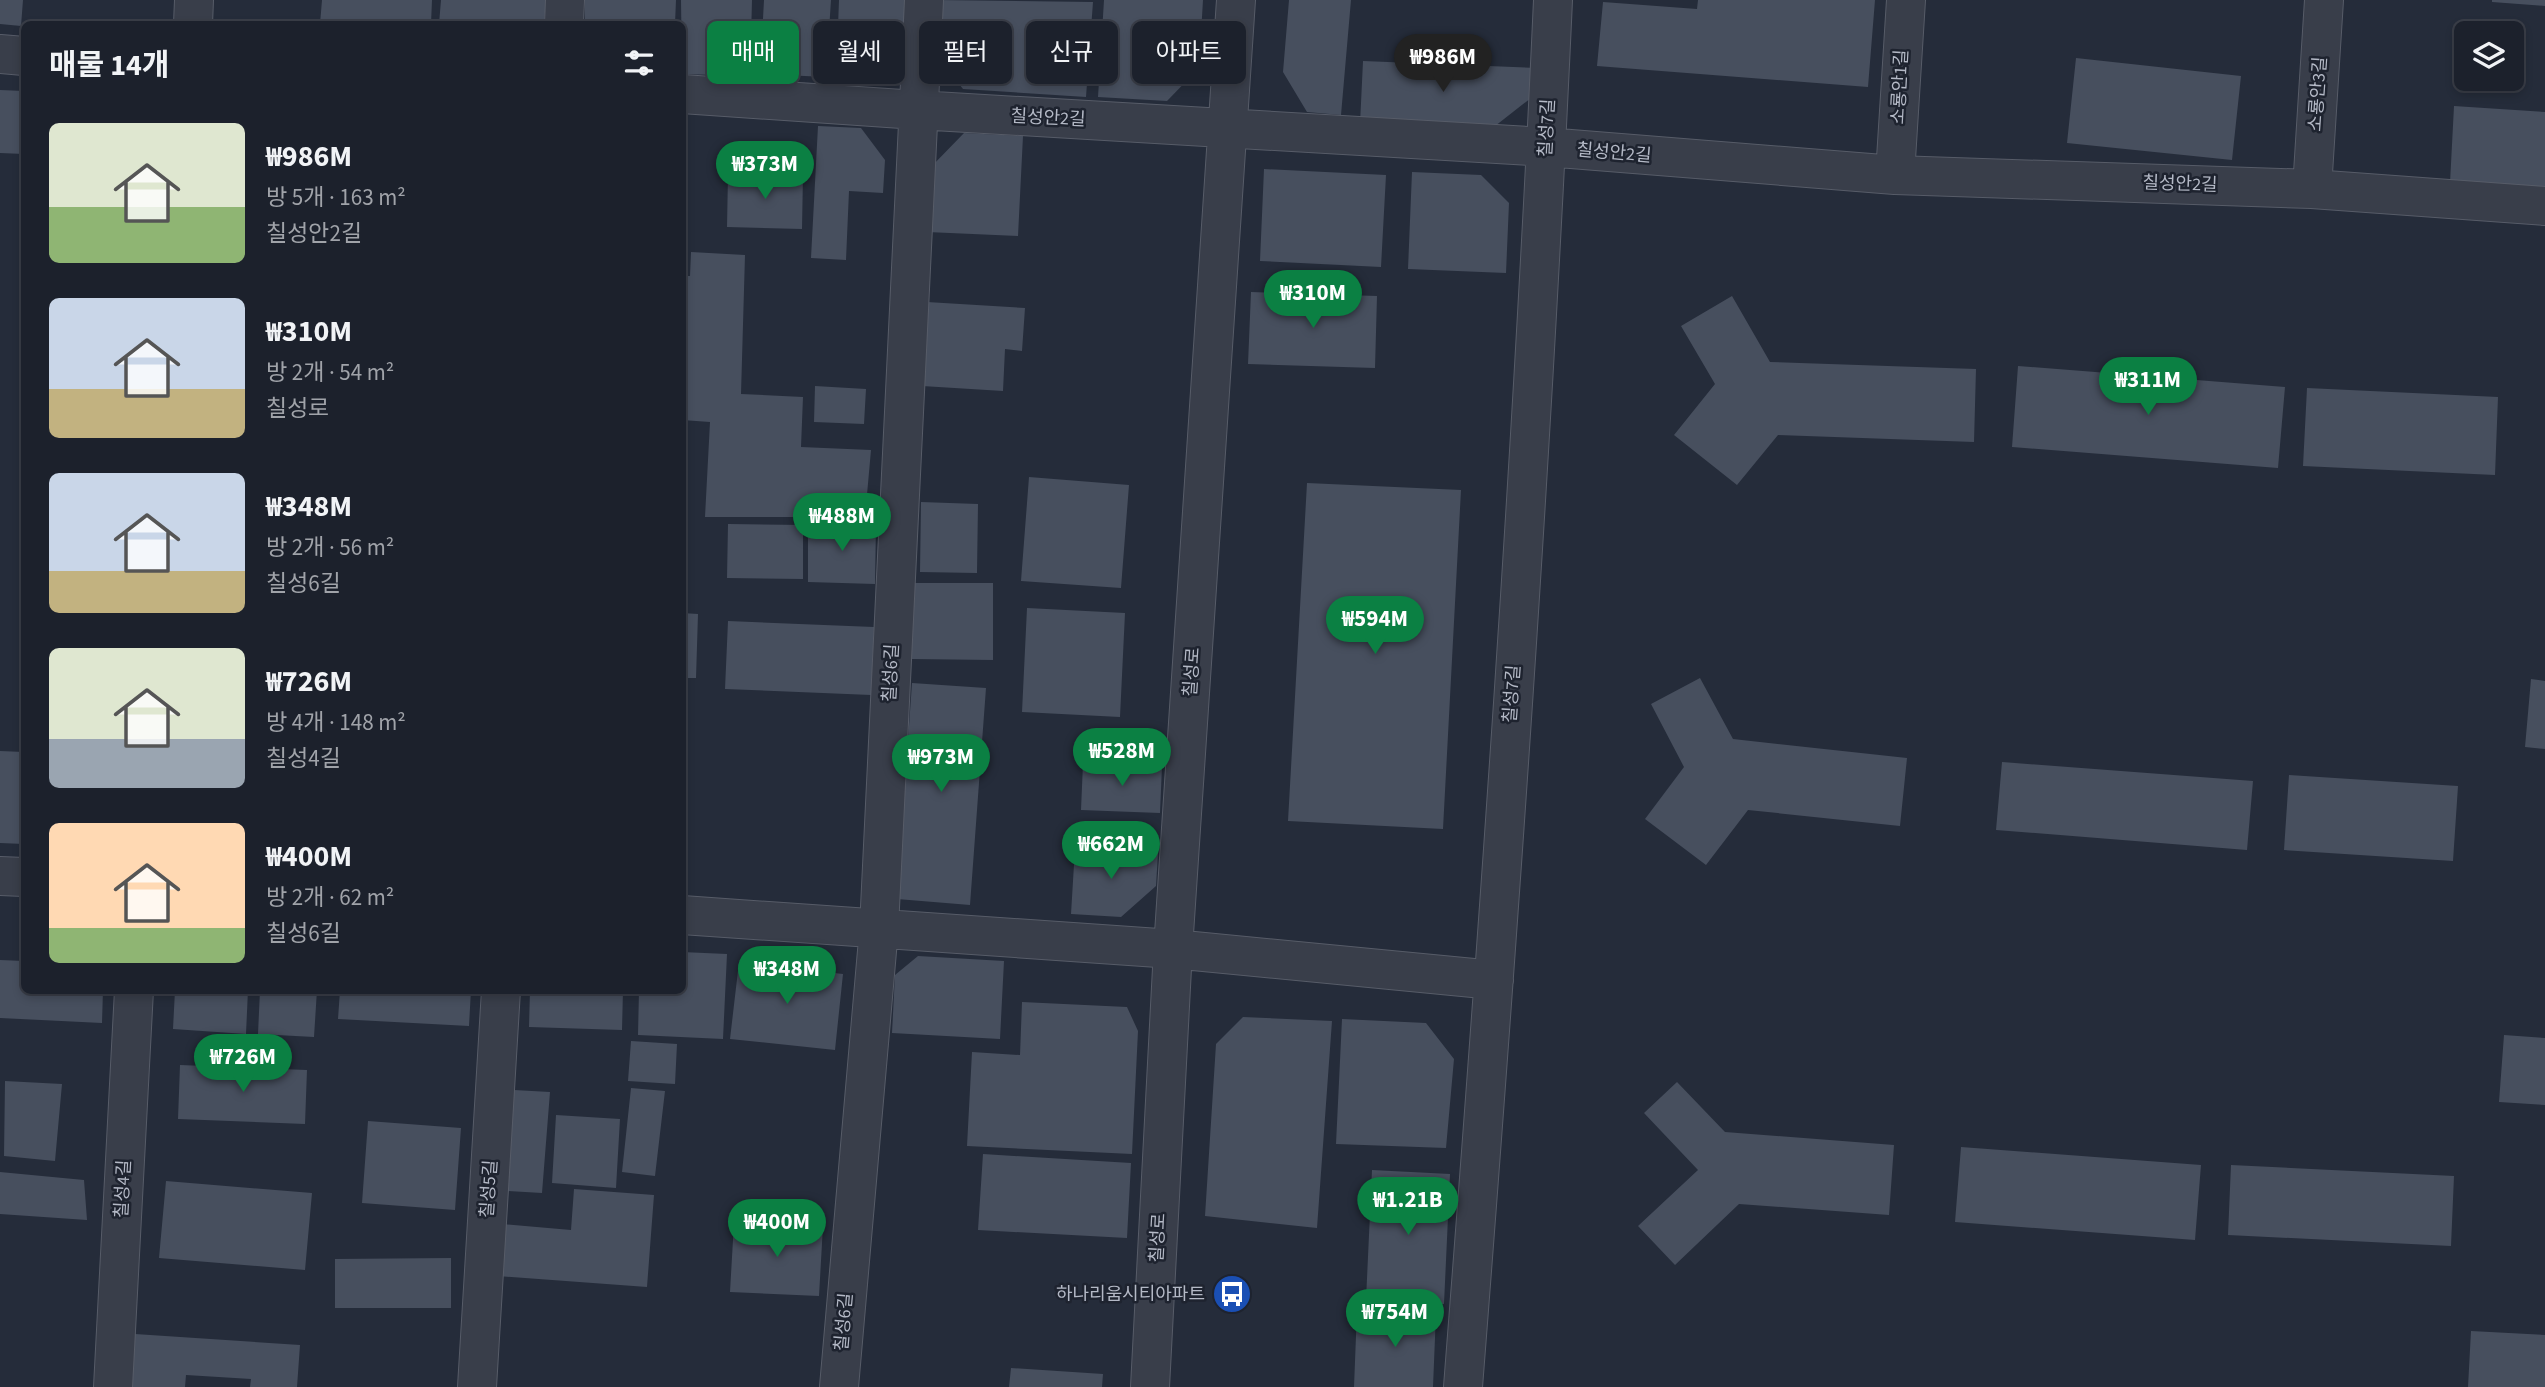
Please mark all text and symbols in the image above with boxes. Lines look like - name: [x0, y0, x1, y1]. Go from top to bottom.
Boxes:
- chip: 매매: [707, 21, 799, 84]
- chip: 월세: [813, 21, 905, 84]
- chip: 필터: [919, 21, 1012, 84]
- chip: 신규: [1026, 21, 1118, 84]
- chip: 아파트: [1132, 21, 1246, 84]
- map controls: [2454, 21, 2524, 91]
- button: layers: [2454, 21, 2524, 91]
- pin: ₩986M: [1394, 34, 1492, 94]
- text: ₩986M: [1410, 40, 1476, 73]
- text: 매물 14개: [49, 44, 169, 87]
- icon: filters: [620, 44, 658, 82]
- street label: 소룡안1길: [1886, 49, 1914, 125]
- street label: 소룡안3길: [2303, 56, 2333, 132]
- street label: 칠성7길: [1533, 98, 1561, 158]
- street label: 칠성안2길: [1010, 104, 1086, 132]
- text: ₩986M: [266, 135, 352, 178]
- street label: 칠성안2길: [1575, 137, 1653, 169]
- pin: ₩373M: [716, 142, 814, 201]
- text: ₩373M: [732, 147, 798, 180]
- icon: home: [105, 151, 189, 235]
- street label: 칠성안2길: [2142, 170, 2218, 198]
- text: 방 5개 · 163 m²: [266, 181, 406, 214]
- text: 칠성안2길: [266, 217, 362, 250]
- pin: ₩310M: [1264, 270, 1362, 330]
- text: ₩310M: [1280, 276, 1346, 309]
- text: ₩310M: [266, 310, 352, 353]
- icon: home: [105, 326, 189, 410]
- text: 방 2개 · 54 m²: [266, 356, 394, 389]
- pin: ₩311M: [2099, 358, 2197, 417]
- text: ₩311M: [2115, 363, 2181, 396]
- text: 칠성로: [266, 392, 329, 425]
- text: ₩348M: [266, 485, 352, 528]
- pin: ₩488M: [793, 494, 891, 553]
- text: ₩488M: [809, 499, 875, 532]
- icon: home: [105, 501, 189, 585]
- text: 방 2개 · 56 m²: [266, 531, 394, 564]
- text: 칠성6길: [266, 567, 341, 600]
- pin: ₩594M: [1326, 596, 1424, 656]
- text: ₩594M: [1342, 602, 1408, 635]
- street label: 칠성6길: [877, 643, 905, 703]
- street label: 칠성로: [1178, 646, 1206, 698]
- text: ₩726M: [266, 660, 352, 703]
- street label: 칠성7길: [1497, 664, 1527, 724]
- icon: home: [105, 676, 189, 760]
- text: 방 4개 · 148 m²: [266, 706, 406, 739]
- pin: ₩528M: [1073, 728, 1171, 788]
- pin: ₩973M: [892, 734, 990, 794]
- text: ₩528M: [1089, 734, 1155, 767]
- text: ₩973M: [908, 740, 974, 773]
- text: 칠성4길: [266, 742, 341, 775]
- pin: ₩662M: [1062, 822, 1160, 881]
- text: ₩662M: [1078, 827, 1144, 860]
- text: ₩400M: [266, 835, 352, 878]
- icon: home: [105, 851, 189, 935]
- text: 방 2개 · 62 m²: [266, 881, 394, 914]
- text: 칠성6길: [266, 917, 341, 950]
- pin: ₩348M: [738, 946, 836, 1006]
- text: ₩348M: [754, 952, 820, 985]
- pin: ₩726M: [194, 1034, 292, 1094]
- text: ₩726M: [210, 1040, 276, 1073]
- street label: 칠성4길: [109, 1159, 137, 1219]
- street label: 칠성5길: [474, 1159, 504, 1219]
- pin: ₩1.21B: [1351, 1178, 1465, 1237]
- text: ₩1.21B: [1373, 1183, 1443, 1216]
- pin: ₩400M: [728, 1200, 826, 1259]
- text: ₩400M: [744, 1205, 810, 1238]
- street label: 칠성로: [1144, 1213, 1172, 1263]
- bus stop icon: 하나리움시티아파트: [1211, 1273, 1253, 1315]
- place label: 하나리움시티아파트: [1056, 1282, 1205, 1307]
- pin: ₩754M: [1346, 1290, 1444, 1349]
- street label: 칠성6길: [829, 1292, 859, 1352]
- text: ₩754M: [1362, 1295, 1428, 1328]

